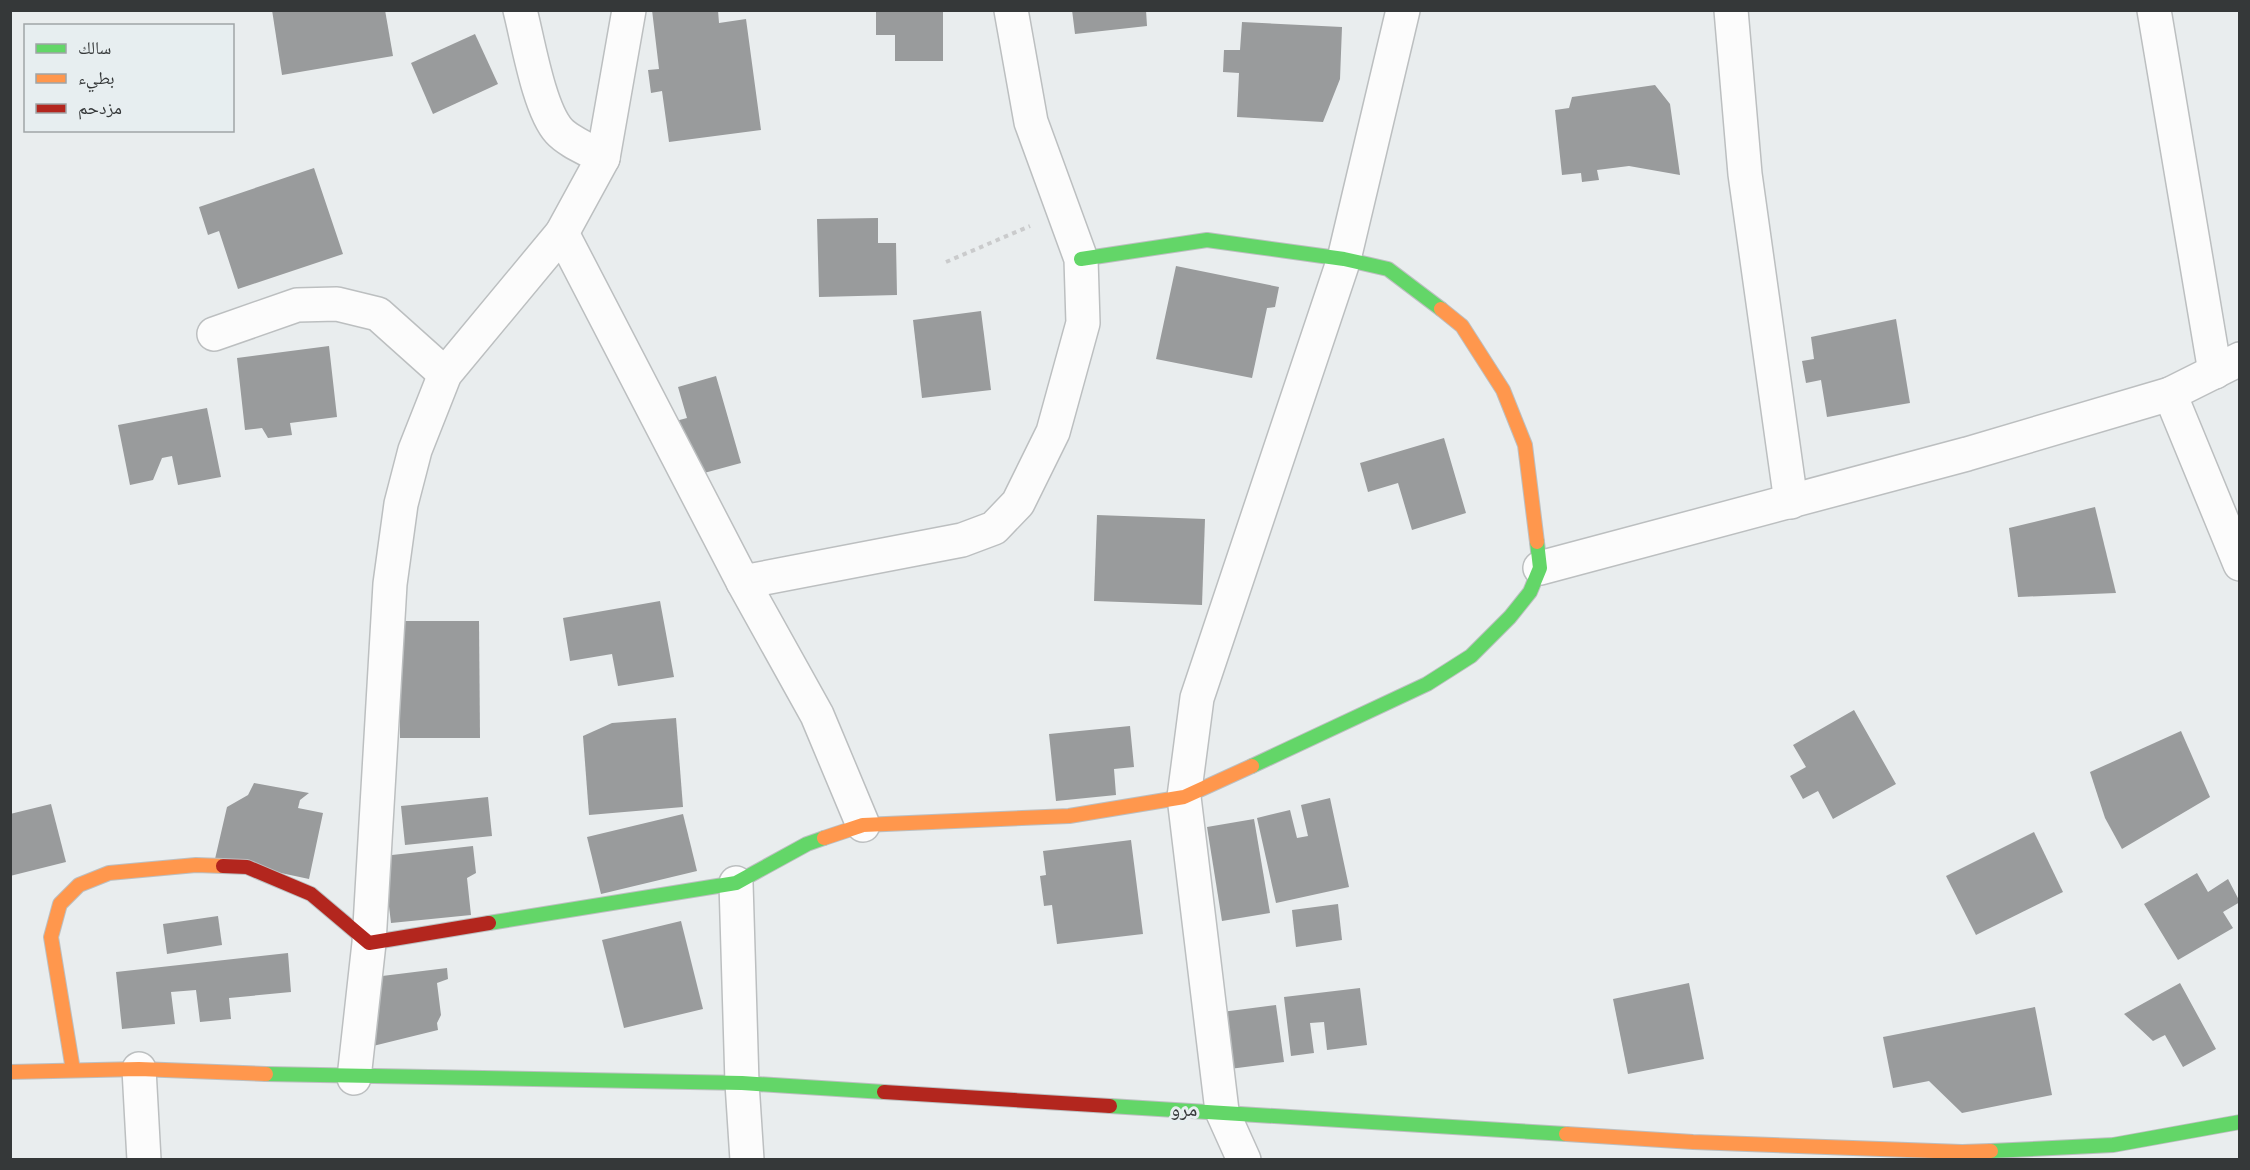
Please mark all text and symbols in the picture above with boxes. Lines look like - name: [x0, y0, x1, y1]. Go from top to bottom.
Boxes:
- legend: [24, 24, 234, 132]
- text: سالك: [78, 36, 111, 59]
- text: بطيء: [78, 66, 115, 93]
- text: مزدحم: [78, 96, 122, 120]
- district label: مرو: [1171, 1096, 1197, 1122]

